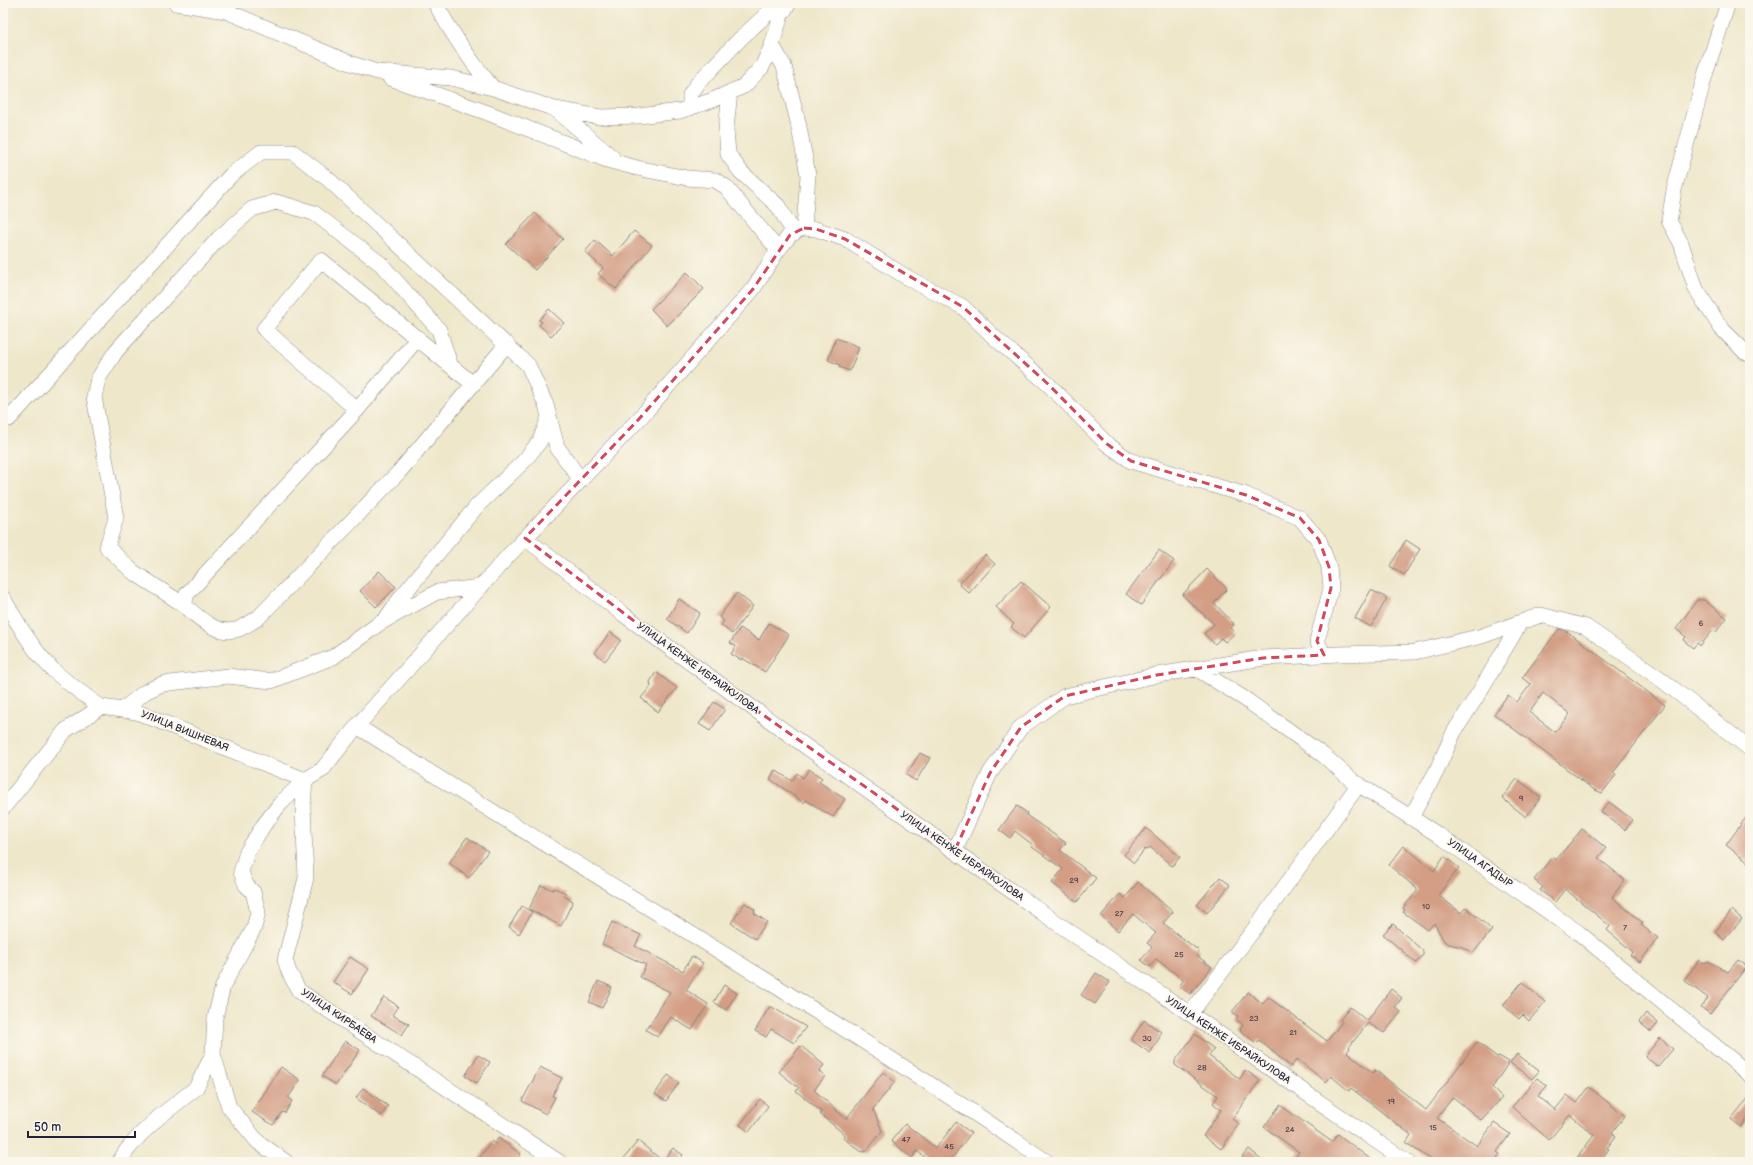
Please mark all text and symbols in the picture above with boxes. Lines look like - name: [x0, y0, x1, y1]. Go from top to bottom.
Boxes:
- house number: 6: [1699, 619, 1704, 628]
- street label: УЛИЦА КЕНЖЕ ИБРАЙКУЛОВА: [635, 620, 762, 717]
- street label: УЛИЦА ВИШНЕВАЯ: [139, 708, 231, 754]
- house number: 9: [1519, 794, 1524, 803]
- street label: УЛИЦА КЕНЖЕ ИБРАЙКУЛОВА: [898, 809, 1027, 904]
- street label: УЛИЦА АГАДЫР: [1445, 836, 1515, 890]
- house number: 29: [1069, 876, 1079, 885]
- house number: 10: [1422, 902, 1430, 911]
- house number: 27: [1115, 909, 1123, 918]
- house number: 7: [1623, 923, 1627, 932]
- house number: 25: [1174, 950, 1184, 959]
- street label: УЛИЦА КИРБАЕВА: [299, 986, 380, 1046]
- street label: УЛИЦА КЕНЖЕ ИБРАЙКУЛОВА: [1163, 994, 1294, 1087]
- house number: 23: [1249, 1014, 1259, 1023]
- house number: 21: [1289, 1028, 1297, 1037]
- house number: 30: [1142, 1034, 1152, 1043]
- house number: 28: [1197, 1063, 1207, 1072]
- house number: 19: [1387, 1097, 1395, 1106]
- scale bar: [28, 1113, 135, 1139]
- text: 50 m: [34, 1120, 61, 1135]
- house number: 15: [1429, 1123, 1437, 1132]
- house number: 24: [1285, 1125, 1295, 1134]
- house number: 47: [902, 1135, 910, 1144]
- house number: 45: [944, 1142, 954, 1151]

